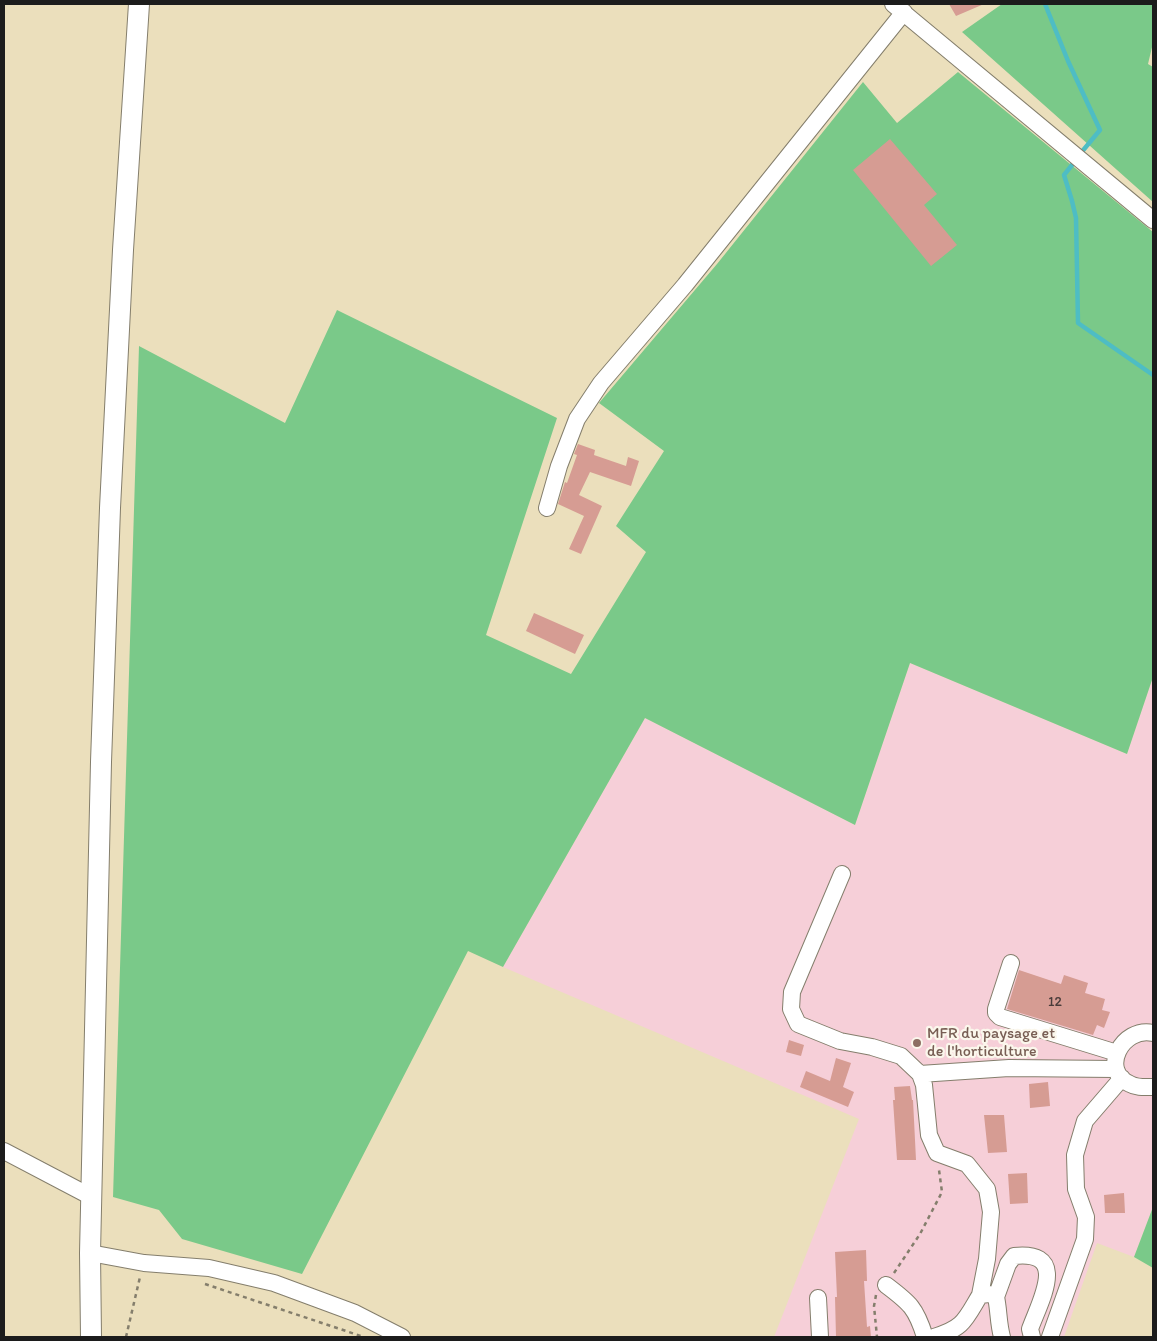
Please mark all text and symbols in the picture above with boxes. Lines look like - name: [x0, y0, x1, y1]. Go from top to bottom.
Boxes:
- house number: 12: [1048, 994, 1062, 1010]
- place label: MFR du paysage et de l'horticulture: [927, 1024, 1055, 1062]
- marker: MFR du paysage et de l'horticulture: [911, 1037, 923, 1049]

